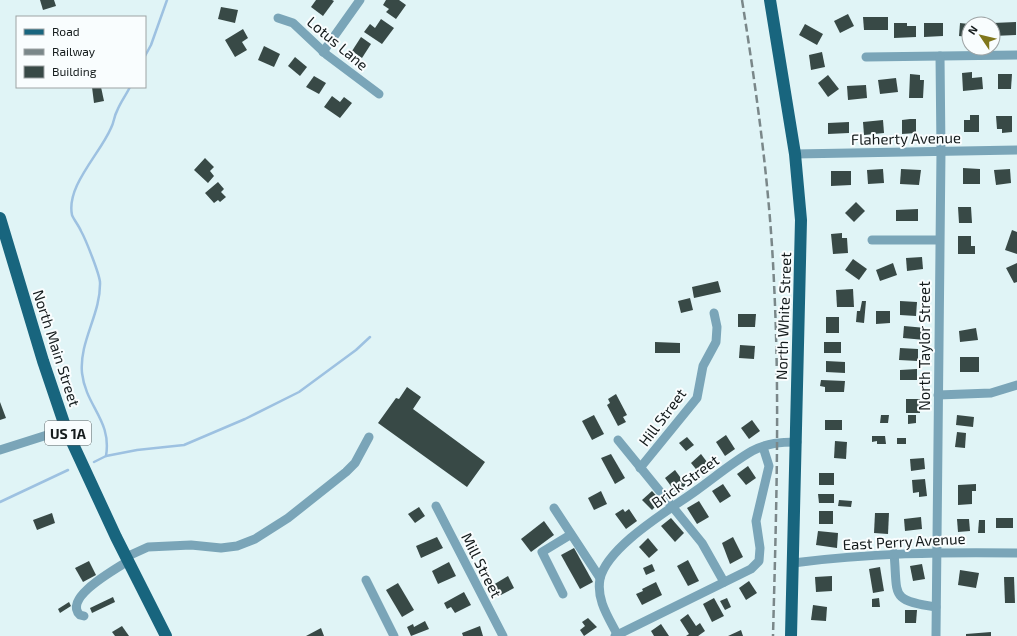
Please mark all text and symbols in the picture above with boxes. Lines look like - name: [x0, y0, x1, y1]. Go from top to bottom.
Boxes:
- street label: Lotus Lane: [304, 12, 372, 74]
- legend: [16, 16, 146, 88]
- north arrow: [961, 16, 1001, 56]
- text: N: [965, 23, 980, 37]
- text: Road: [52, 24, 80, 38]
- text: Railway: [52, 44, 96, 58]
- text: Building: [52, 64, 97, 78]
- street label: Flaherty Avenue: [851, 128, 961, 148]
- street label: North White Street: [772, 251, 794, 380]
- street label: North Taylor Street: [915, 281, 933, 411]
- street label: North Main Street: [30, 287, 84, 409]
- street label: Hill Street: [635, 384, 690, 449]
- road number: US 1A: [45, 421, 91, 445]
- street label: Brick Street: [648, 450, 722, 511]
- street label: East Perry Avenue: [842, 529, 966, 553]
- street label: Mill Street: [458, 530, 506, 601]

